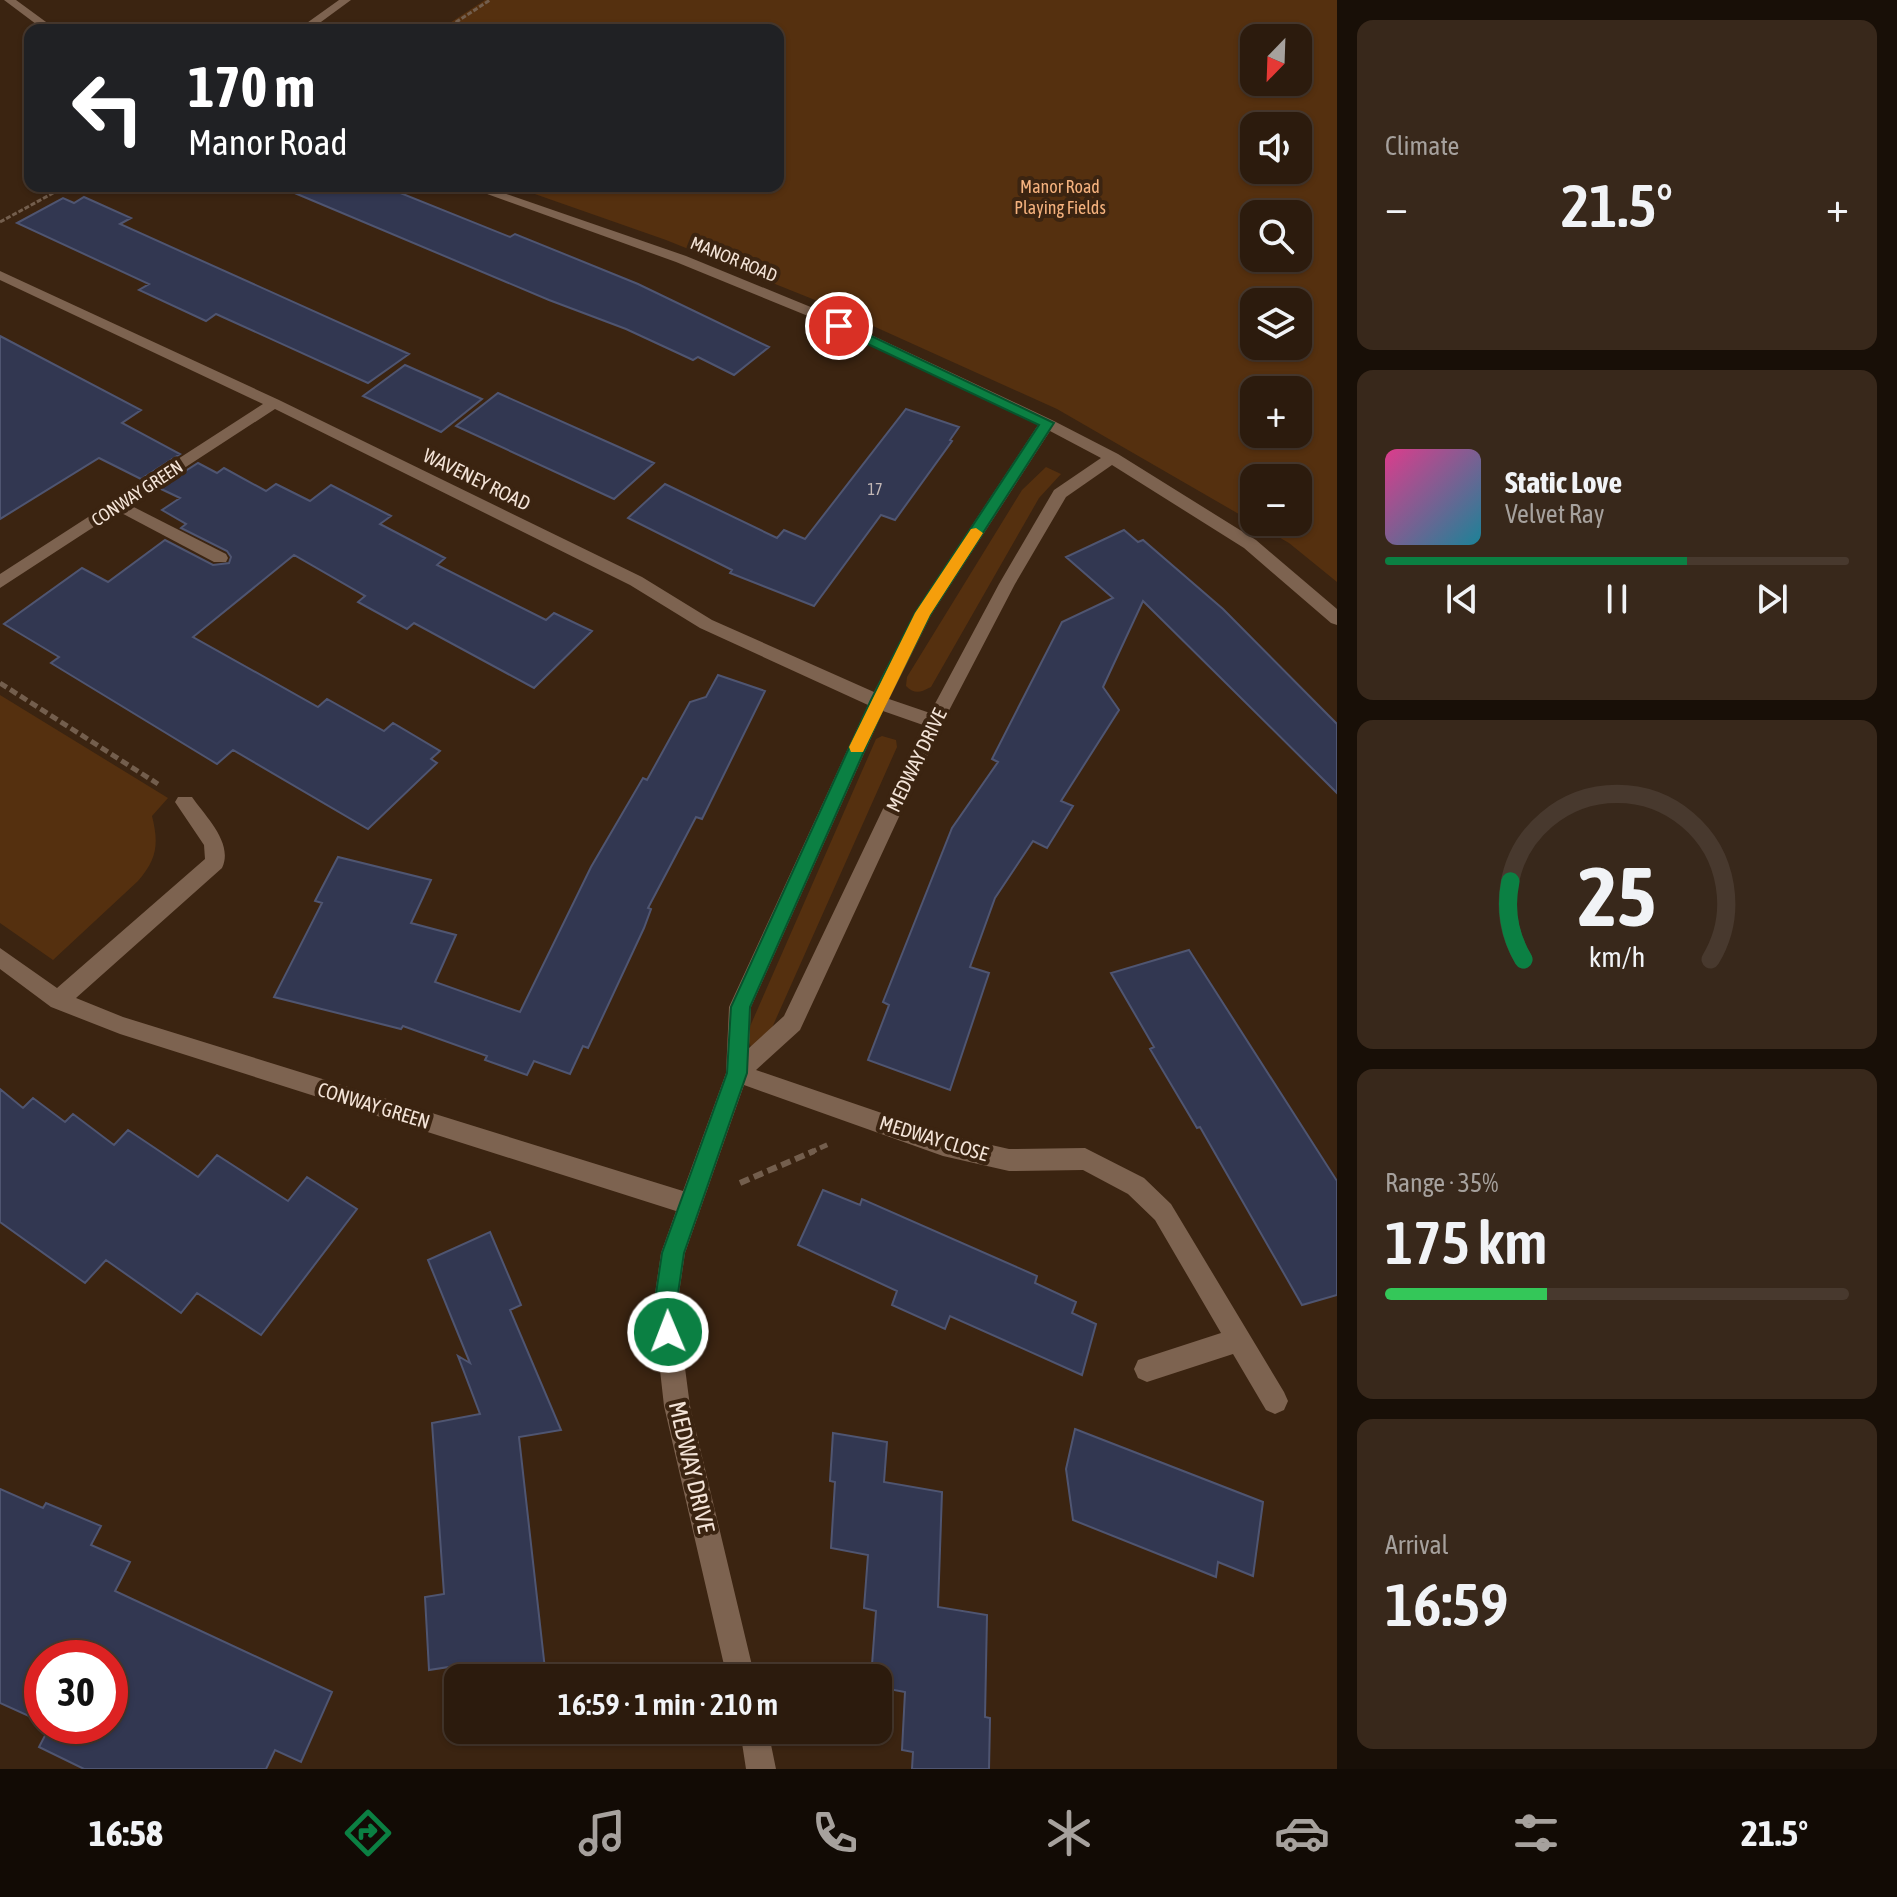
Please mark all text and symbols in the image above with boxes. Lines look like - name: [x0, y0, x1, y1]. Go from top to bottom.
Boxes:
- north arrow: [1240, 24, 1312, 96]
- map controls: [1240, 24, 1312, 536]
- text: 170 m: [188, 55, 315, 119]
- icon: left: [56, 56, 160, 160]
- button: sound: [1240, 112, 1312, 184]
- text: Manor Road: [188, 121, 348, 163]
- text: Climate: [1385, 131, 1459, 161]
- text: 21.5°: [1561, 171, 1673, 240]
- park label: Manor Road Playing Fields: [1014, 176, 1106, 218]
- text: −: [1385, 181, 1408, 231]
- text: +: [1826, 181, 1849, 231]
- button: search: [1240, 200, 1312, 272]
- street label: MANOR ROAD: [688, 232, 780, 286]
- button: layers: [1240, 288, 1312, 360]
- pin: [805, 292, 873, 360]
- icon: arrive: [817, 304, 861, 348]
- button: +: [1240, 376, 1312, 448]
- street label: WAVENEY ROAD: [420, 443, 534, 515]
- street label: CONWAY GREEN: [87, 456, 187, 530]
- button: −: [1240, 464, 1312, 536]
- text: Static Love: [1505, 465, 1622, 499]
- house number: 17: [867, 480, 883, 498]
- text: Velvet Ray: [1505, 499, 1605, 529]
- icon: previous: [1440, 577, 1484, 621]
- icon: pause: [1595, 577, 1639, 621]
- icon: next: [1750, 577, 1794, 621]
- street label: MEDWAY DRIVE: [881, 704, 951, 815]
- text: 25: [1578, 848, 1656, 944]
- text: km/h: [1589, 941, 1645, 974]
- street label: CONWAY GREEN: [315, 1077, 433, 1133]
- street label: MEDWAY CLOSE: [877, 1111, 992, 1166]
- text: Range · 35%: [1385, 1168, 1498, 1198]
- text: 175 km: [1385, 1208, 1547, 1277]
- position arrow: [626, 1290, 710, 1374]
- street label: MEDWAY DRIVE: [664, 1398, 720, 1536]
- text: Arrival: [1385, 1530, 1449, 1560]
- text: 16:59: [1385, 1570, 1508, 1639]
- speed limit sign: 30: [24, 1640, 128, 1744]
- text: 16:59 · 1 min · 210 m: [558, 1687, 778, 1721]
- icon: directions: [340, 1805, 396, 1861]
- icon: music: [574, 1805, 630, 1861]
- icon: phone: [807, 1805, 863, 1861]
- icon: climate: [1041, 1805, 1097, 1861]
- icon: car: [1274, 1805, 1330, 1861]
- icon: filters: [1508, 1805, 1564, 1861]
- text: 16:58: [89, 1812, 163, 1854]
- text: 21.5°: [1741, 1812, 1808, 1854]

